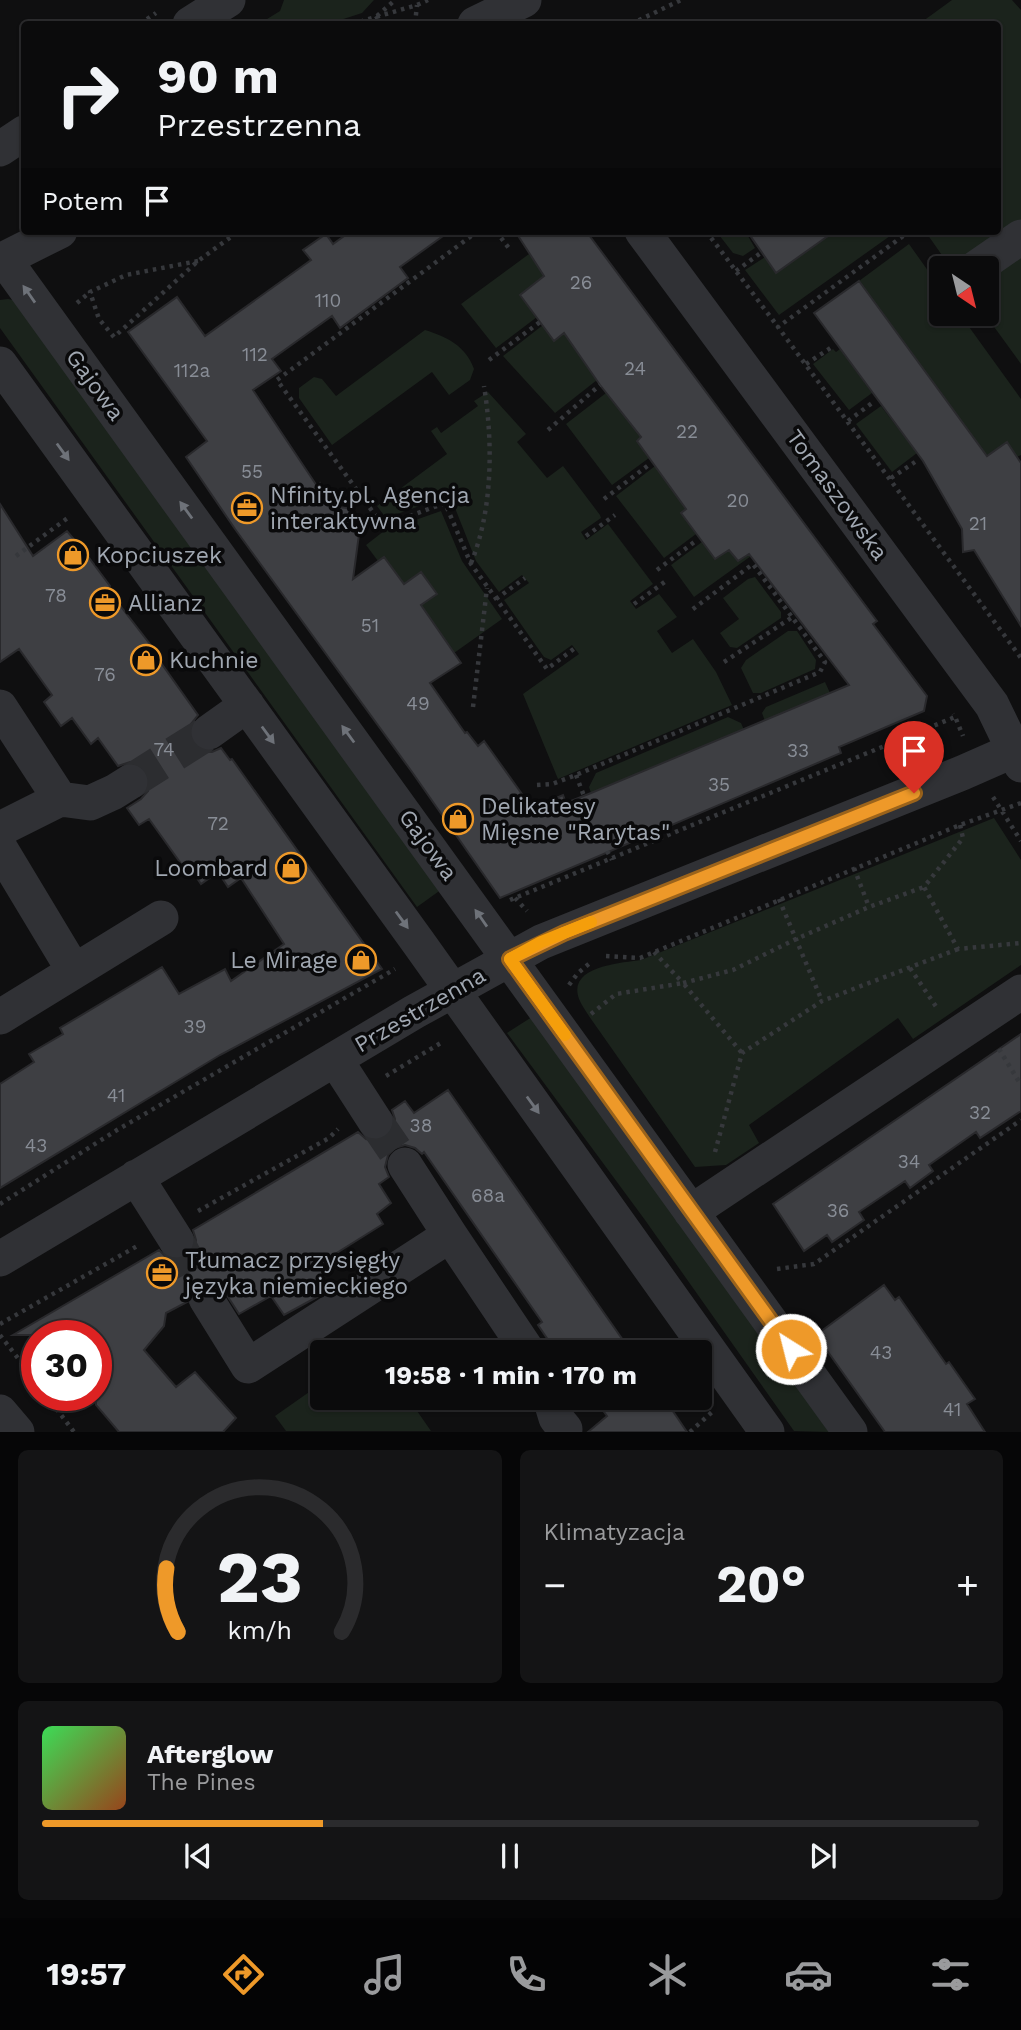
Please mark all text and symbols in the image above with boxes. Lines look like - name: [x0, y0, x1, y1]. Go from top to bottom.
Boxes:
- text: 90 m: [157, 47, 279, 105]
- icon: right: [42, 49, 133, 140]
- text: Przestrzenna: [157, 106, 361, 144]
- icon: arrive: [138, 182, 176, 220]
- text: Potem: [42, 186, 124, 216]
- north arrow: [929, 256, 999, 326]
- map controls: [929, 256, 999, 326]
- house number: 26: [570, 271, 592, 294]
- one-way arrow: [22, 285, 36, 303]
- house number: 110: [315, 289, 341, 312]
- house number: 112: [242, 343, 268, 366]
- street label: Gajowa: [60, 344, 130, 426]
- house number: 24: [624, 357, 646, 380]
- house number: 112a: [174, 359, 211, 382]
- house number: 22: [676, 420, 698, 443]
- street label: Tomaszowska: [781, 424, 893, 566]
- one-way arrow: [56, 443, 70, 461]
- house number: 55: [241, 460, 263, 483]
- place label: Nfinity.pl. Agencja interaktywna: [270, 482, 470, 535]
- house number: 20: [727, 489, 749, 512]
- office icon: Nfinity.pl. Agencja interaktywna: [230, 491, 264, 525]
- one-way arrow: [179, 501, 193, 519]
- house number: 21: [969, 512, 987, 535]
- shop icon: Kopciuszek: [56, 538, 90, 572]
- place label: Kopciuszek: [96, 542, 222, 569]
- house number: 78: [45, 584, 67, 607]
- office icon: Allianz: [88, 586, 122, 620]
- place label: Allianz: [128, 590, 203, 617]
- house number: 51: [361, 614, 379, 637]
- shop icon: Kuchnie: [129, 643, 163, 677]
- place label: Kuchnie: [169, 647, 258, 674]
- house number: 76: [94, 663, 116, 686]
- house number: 49: [406, 692, 430, 715]
- pin: [884, 721, 944, 793]
- one-way arrow: [341, 725, 355, 743]
- one-way arrow: [261, 726, 275, 744]
- icon: arrive: [895, 732, 933, 770]
- house number: 74: [154, 738, 175, 761]
- house number: 33: [787, 739, 809, 762]
- house number: 35: [708, 773, 730, 796]
- place label: Delikatesy Mięsne "Rarytas": [481, 793, 670, 846]
- shop icon: Delikatesy Mięsne "Rarytas": [441, 802, 475, 836]
- street label: Gajowa: [393, 804, 463, 886]
- house number: 72: [207, 812, 229, 835]
- shop icon: Loombard: [274, 851, 308, 885]
- place label: Loombard: [154, 855, 268, 882]
- one-way arrow: [474, 909, 488, 927]
- one-way arrow: [395, 911, 409, 929]
- shop icon: Le Mirage: [344, 943, 378, 977]
- place label: Le Mirage: [230, 947, 338, 974]
- street label: Przestrzenna: [350, 962, 490, 1058]
- house number: 39: [184, 1015, 206, 1038]
- house number: 41: [107, 1084, 125, 1107]
- one-way arrow: [526, 1096, 540, 1114]
- house number: 32: [969, 1101, 991, 1124]
- house number: 38: [410, 1114, 432, 1137]
- house number: 43: [25, 1134, 47, 1157]
- house number: 34: [898, 1150, 920, 1173]
- house number: 68a: [471, 1184, 505, 1207]
- house number: 36: [827, 1199, 849, 1222]
- place label: Tłumacz przysięgły języka niemieckiego: [183, 1247, 408, 1300]
- office icon: Tłumacz przysięgły języka niemieckiego: [145, 1256, 179, 1290]
- position arrow: [754, 1312, 828, 1386]
- speed limit sign: 30: [21, 1320, 112, 1411]
- house number: 43: [870, 1341, 892, 1364]
- text: 19:58 · 1 min · 170 m: [385, 1360, 637, 1390]
- house number: 41: [943, 1398, 961, 1421]
- text: Klimatyzacja: [544, 1519, 685, 1546]
- text: 23: [216, 1535, 303, 1621]
- text: 20°: [716, 1554, 806, 1615]
- text: −: [544, 1563, 566, 1607]
- text: +: [956, 1563, 979, 1607]
- text: km/h: [228, 1616, 292, 1645]
- text: Afterglow: [147, 1739, 273, 1769]
- text: The Pines: [147, 1769, 256, 1796]
- icon: previous: [179, 1837, 217, 1875]
- icon: pause: [491, 1837, 529, 1875]
- icon: next: [804, 1837, 842, 1875]
- icon: directions: [219, 1950, 268, 1999]
- icon: music: [360, 1950, 409, 1999]
- icon: phone: [502, 1950, 551, 1999]
- icon: climate: [643, 1950, 692, 1999]
- icon: car: [784, 1950, 833, 1999]
- icon: filters: [926, 1950, 975, 1999]
- text: 19:57: [46, 1955, 127, 1993]

